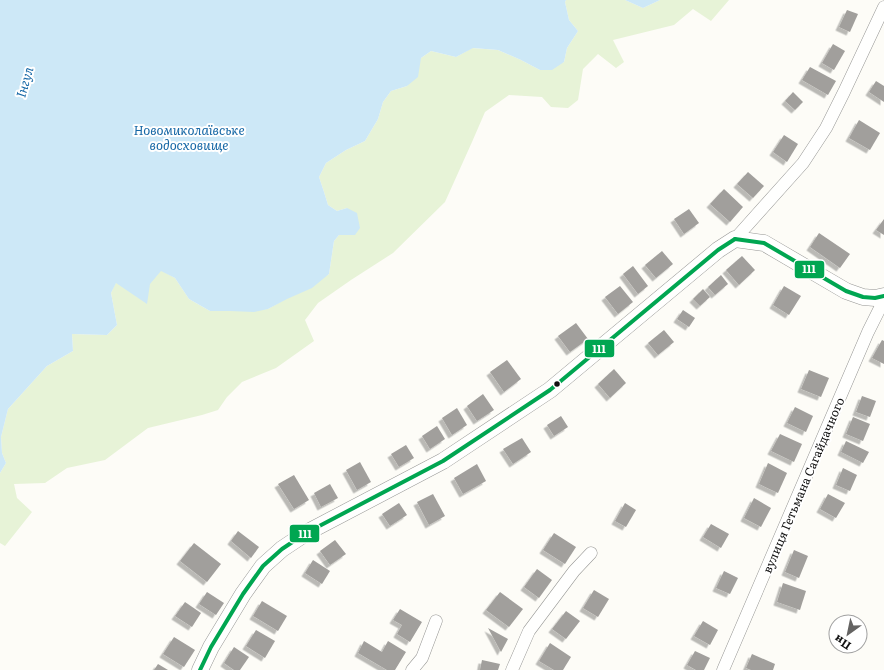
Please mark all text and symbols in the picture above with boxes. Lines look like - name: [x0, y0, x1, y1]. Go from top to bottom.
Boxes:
- water label: Інгул: [11, 65, 37, 99]
- water label: Новомиколаївське водосховище: [133, 120, 245, 154]
- line badge: 111: [794, 260, 825, 279]
- text: 111: [802, 260, 816, 276]
- line badge: 111: [584, 339, 615, 358]
- text: 111: [592, 340, 606, 356]
- unlabelled marker: [552, 379, 562, 389]
- street label: вулиця Гетьмана Сагайдачного: [758, 394, 848, 576]
- line badge: 111: [289, 524, 320, 543]
- text: 111: [298, 525, 312, 541]
- north arrow: [828, 614, 868, 654]
- text: Пн: [830, 632, 854, 655]

